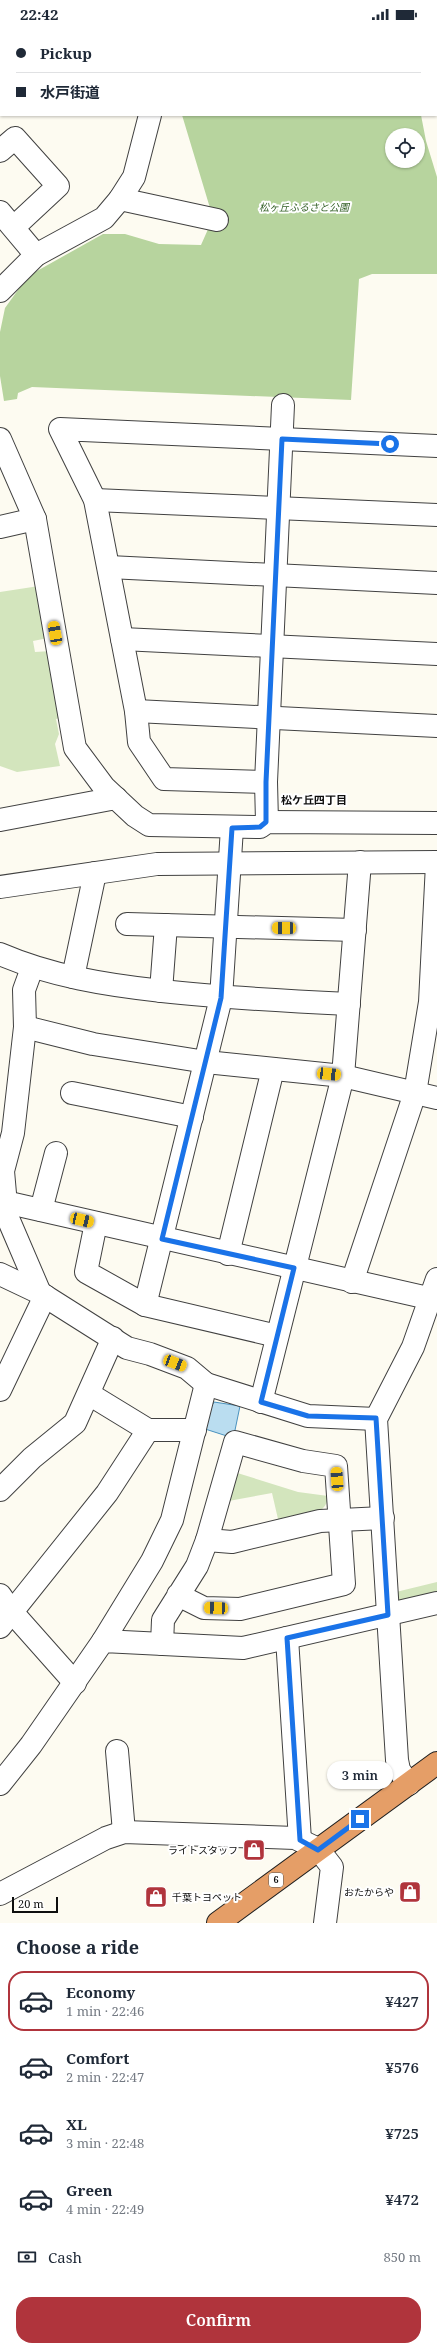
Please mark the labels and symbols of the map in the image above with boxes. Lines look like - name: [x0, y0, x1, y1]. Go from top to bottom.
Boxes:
- park label: 松ヶ丘ふるさと公園: [259, 200, 351, 214]
- route start: [381, 435, 399, 453]
- car: [47, 620, 63, 646]
- district label: 松ケ丘四丁目: [281, 792, 347, 807]
- car: [272, 922, 296, 934]
- car: [316, 1067, 342, 1081]
- car: [69, 1211, 95, 1229]
- car: [162, 1353, 188, 1373]
- car: [330, 1467, 344, 1491]
- car: [204, 1602, 228, 1614]
- callout: 3 min: [327, 1761, 393, 1789]
- route end: [351, 1810, 369, 1828]
- shop icon: ライトスタッフ: [241, 1837, 267, 1863]
- place label: ライトスタッフ: [168, 1843, 238, 1857]
- road number: 6: [269, 1873, 283, 1887]
- shop icon: おたからや: [397, 1879, 423, 1905]
- shop icon: 千葉トヨペット: [143, 1884, 169, 1910]
- place label: おたからや: [344, 1885, 394, 1899]
- place label: 千葉トヨペット: [172, 1890, 242, 1904]
- scale bar: [12, 1895, 58, 1914]

